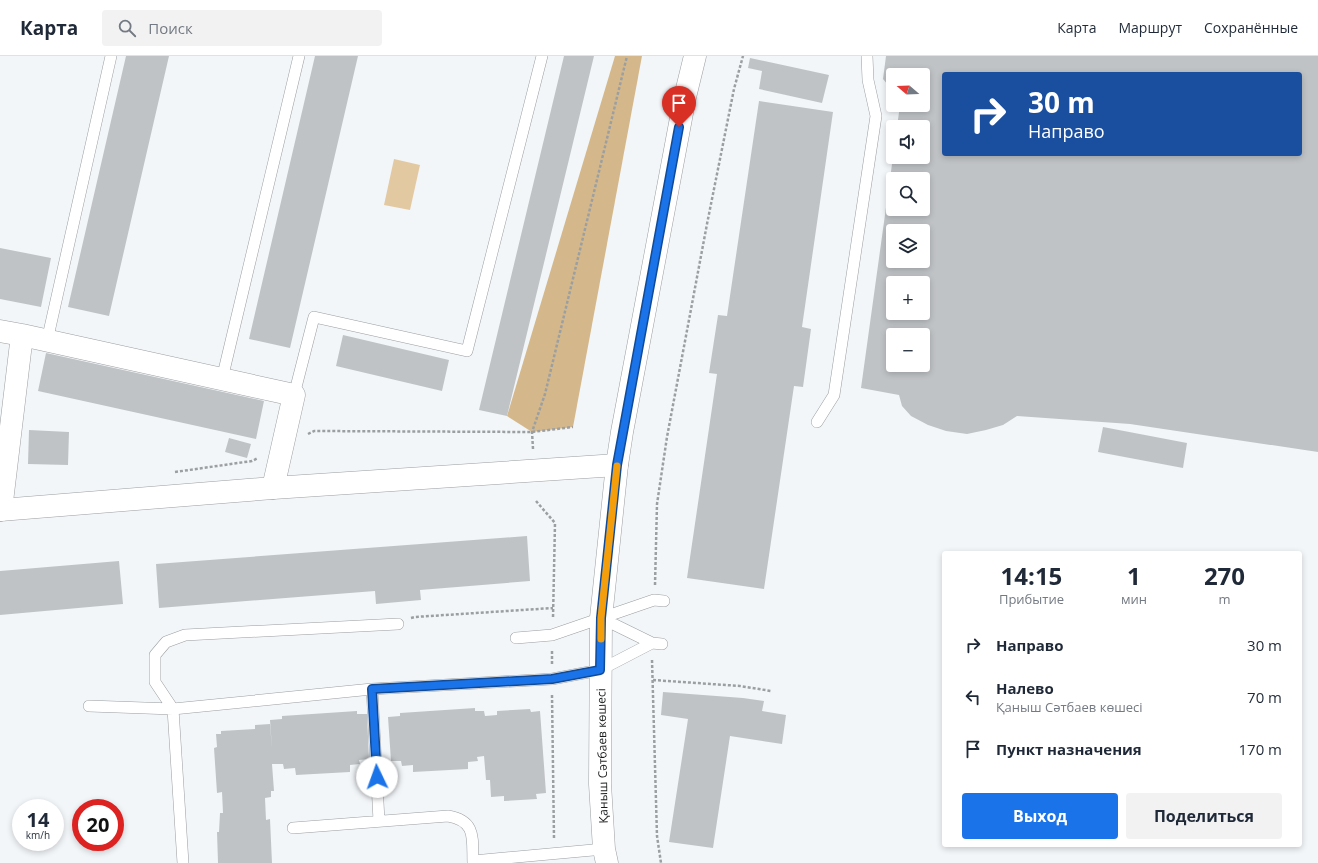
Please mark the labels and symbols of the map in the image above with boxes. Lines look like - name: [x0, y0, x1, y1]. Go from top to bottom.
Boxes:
- north arrow: [886, 68, 930, 112]
- pin: [662, 86, 696, 127]
- street label: Қаныш Сәтбаев көшесі: [592, 688, 612, 824]
- position arrow: [356, 756, 398, 798]
- speed limit sign: 20: [72, 799, 124, 851]

